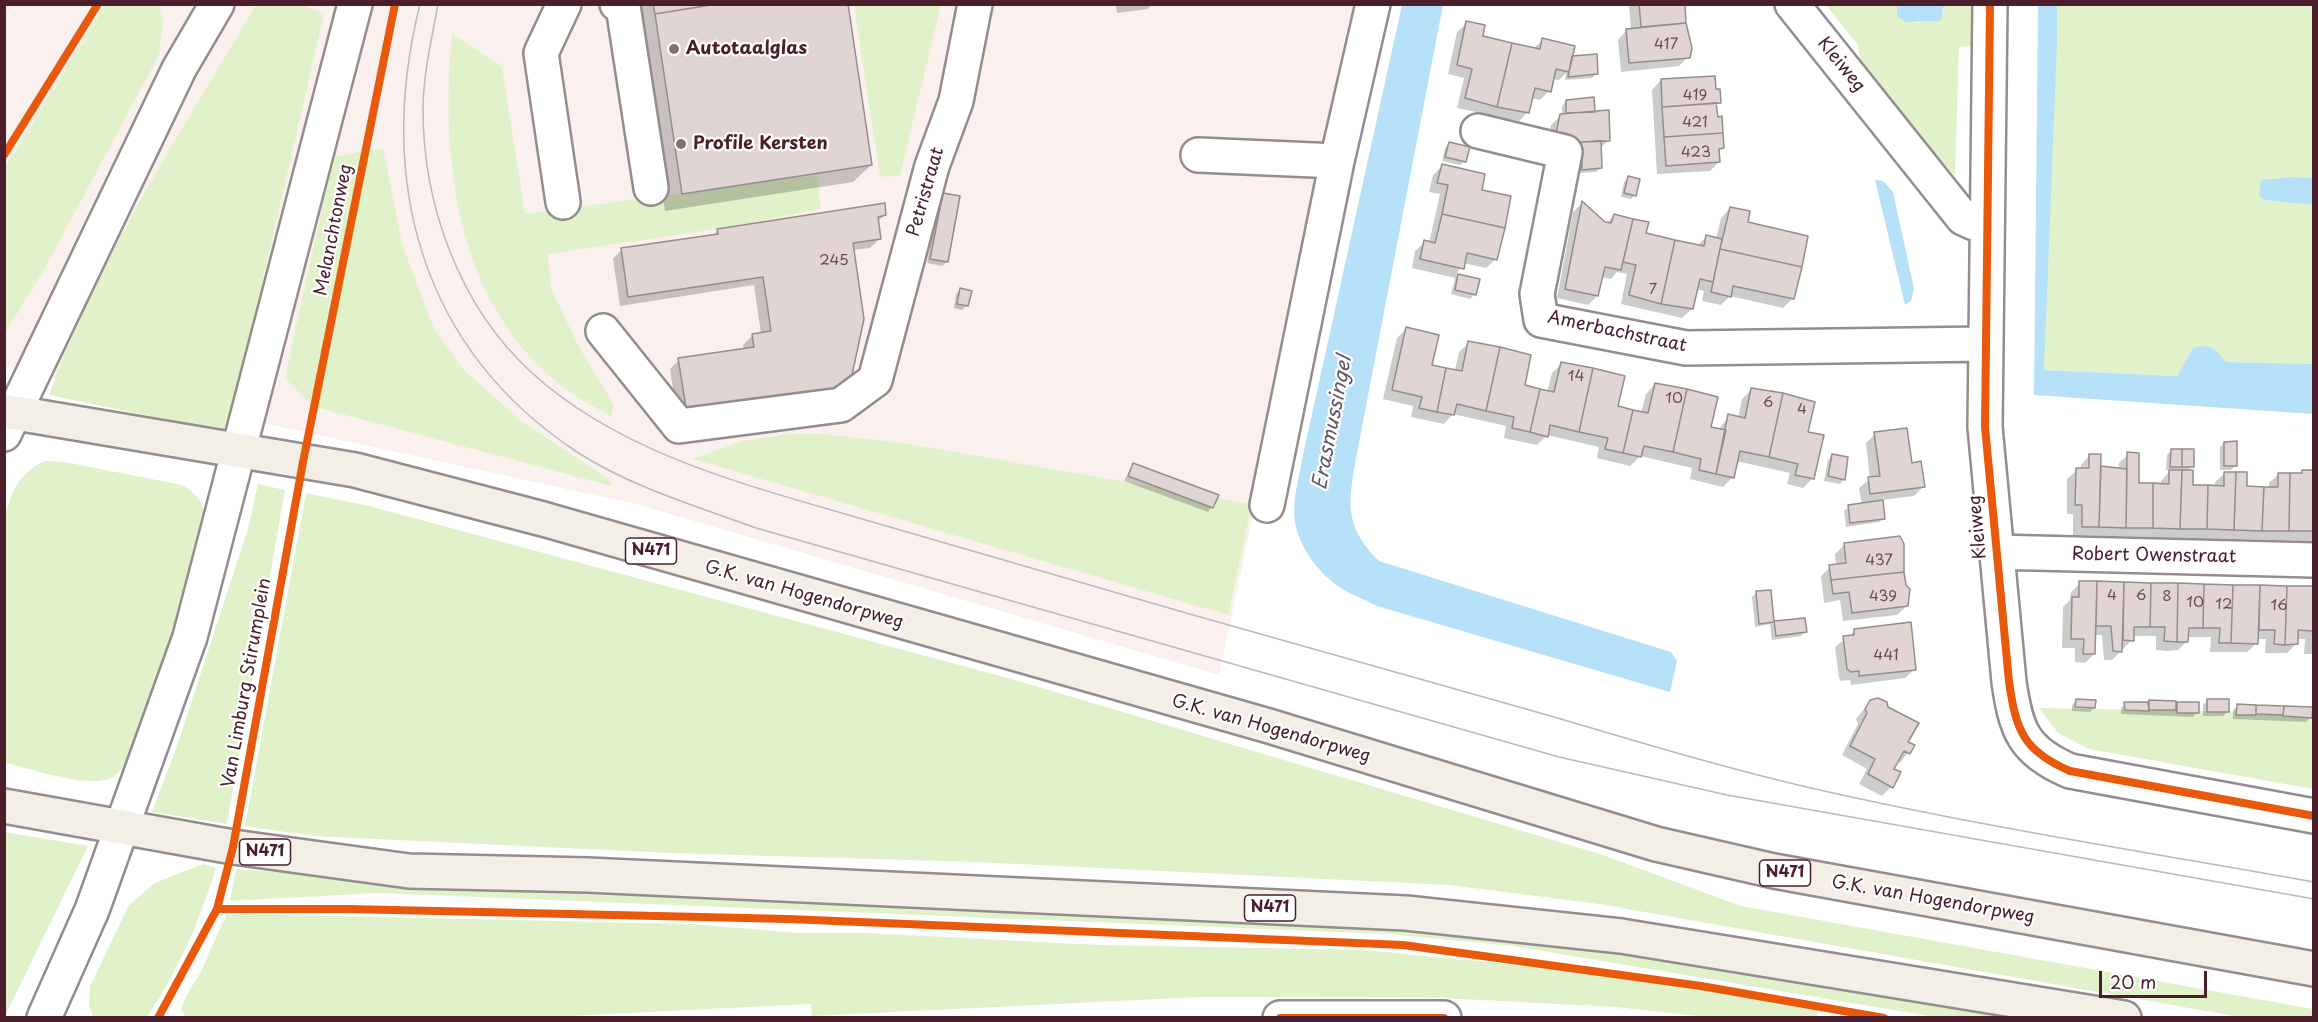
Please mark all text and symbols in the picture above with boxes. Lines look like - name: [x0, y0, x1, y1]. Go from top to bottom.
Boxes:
- street label: Kleiweg: [1812, 33, 1870, 97]
- house number: 417: [1654, 36, 1678, 54]
- place label: Autotaalglas: [686, 38, 807, 60]
- marker: Autotaalglas: [667, 42, 681, 56]
- house number: 419: [1683, 87, 1707, 105]
- house number: 421: [1682, 114, 1708, 132]
- place label: Profile Kersten: [693, 133, 828, 155]
- marker: Profile Kersten: [674, 137, 688, 151]
- house number: 423: [1681, 144, 1711, 162]
- street label: Petristraat: [903, 145, 949, 239]
- street label: Melanchtonweg: [311, 162, 357, 298]
- house number: 245: [819, 252, 849, 270]
- house number: 7: [1649, 281, 1657, 299]
- street label: Amerbachstraat: [1546, 307, 1688, 357]
- water label: Erasmussingel: [1308, 354, 1358, 492]
- house number: 14: [1568, 368, 1584, 386]
- house number: 10: [1665, 390, 1683, 408]
- house number: 6: [1763, 394, 1773, 412]
- house number: 4: [1797, 401, 1807, 419]
- street label: Kleiweg: [1964, 494, 1992, 560]
- road number: N471: [626, 538, 676, 564]
- street label: Robert Owenstraat: [2072, 544, 2236, 568]
- house number: 437: [1865, 552, 1893, 570]
- street label: G.K. van Hogendorpweg: [702, 556, 906, 634]
- street label: Van Limburg Stirumplein: [218, 576, 276, 790]
- house number: 4: [2107, 587, 2117, 605]
- house number: 6: [2136, 587, 2146, 605]
- house number: 439: [1869, 588, 1897, 606]
- house number: 8: [2162, 588, 2172, 606]
- house number: 10: [2186, 594, 2204, 612]
- house number: 12: [2215, 596, 2233, 614]
- house number: 16: [2270, 597, 2288, 615]
- house number: 441: [1873, 647, 1899, 665]
- street label: G.K. van Hogendorpweg: [1169, 690, 1373, 768]
- road number: N471: [240, 839, 290, 865]
- road number: N471: [1760, 860, 1810, 886]
- street label: G.K. van Hogendorpweg: [1830, 871, 2036, 929]
- road number: N471: [1244, 895, 1296, 921]
- scale bar: [2102, 959, 2210, 997]
- text: 20 m: [2110, 968, 2156, 995]

